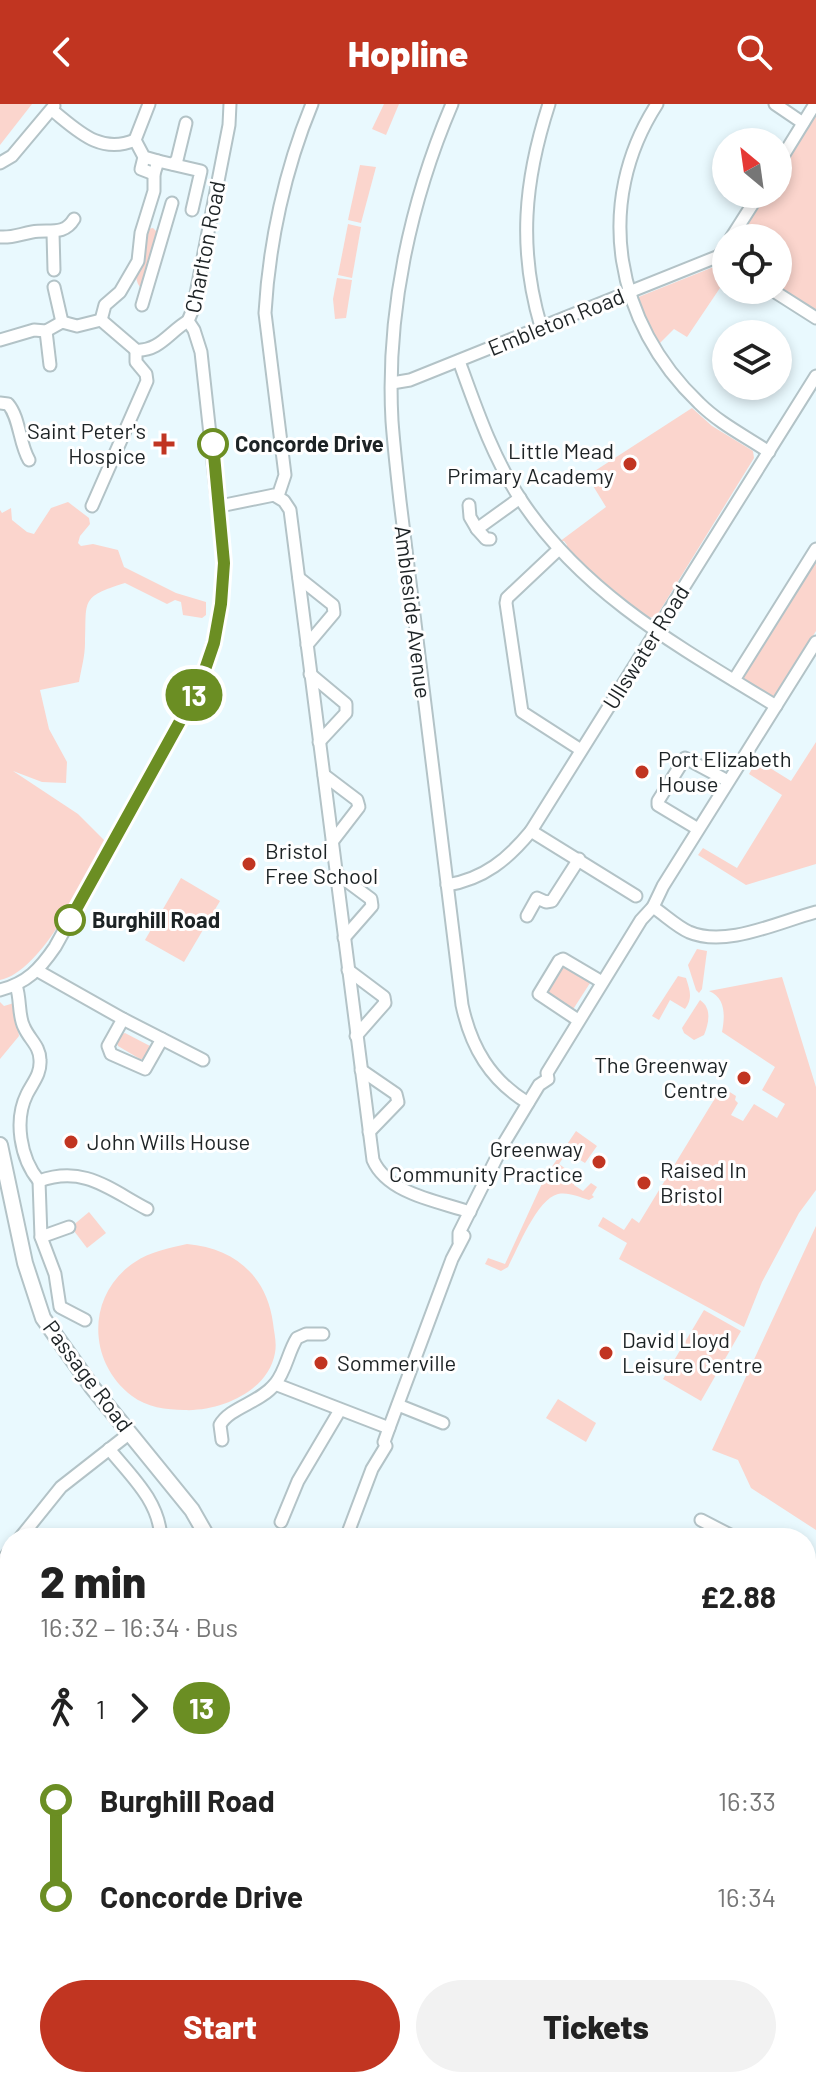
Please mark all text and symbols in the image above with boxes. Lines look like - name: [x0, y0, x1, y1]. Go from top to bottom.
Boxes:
- icon: back: [40, 30, 84, 74]
- icon: search: [732, 30, 776, 74]
- text: Hopline: [348, 31, 468, 74]
- north arrow: [712, 128, 792, 208]
- map controls: [712, 128, 792, 400]
- street label: Charlton Road: [178, 179, 230, 315]
- button: locate: [712, 224, 792, 304]
- street label: Embleton Road: [484, 282, 628, 360]
- button: layers: [712, 320, 792, 400]
- place label: Saint Peter's Hospice: [27, 417, 146, 468]
- marker: Concorde Drive: [198, 429, 228, 459]
- place label: Concorde Drive: [235, 430, 384, 456]
- marker: Saint Peter's Hospice: [153, 433, 175, 455]
- place label: Little Mead Primary Academy: [447, 437, 614, 488]
- marker: Little Mead Primary Academy: [621, 455, 639, 473]
- street label: Ambleside Avenue: [390, 524, 438, 700]
- street label: Ullswater Road: [597, 580, 694, 713]
- line badge: 13: [158, 669, 230, 721]
- text: 13: [181, 678, 207, 712]
- place label: Port Elizabeth House: [658, 745, 792, 796]
- marker: Port Elizabeth House: [633, 763, 651, 781]
- place label: Bristol Free School: [265, 837, 378, 888]
- marker: Bristol Free School: [240, 855, 258, 873]
- marker: Burghill Road: [55, 905, 85, 935]
- place label: Burghill Road: [92, 906, 220, 932]
- place label: The Greenway Centre: [594, 1051, 728, 1102]
- marker: The Greenway Centre: [735, 1069, 753, 1087]
- place label: John Wills House: [87, 1128, 250, 1154]
- marker: John Wills House: [62, 1133, 80, 1151]
- place label: Greenway Community Practice: [389, 1135, 583, 1186]
- marker: Greenway Community Practice: [590, 1153, 608, 1171]
- place label: Raised In Bristol: [660, 1156, 747, 1207]
- marker: Raised In Bristol: [635, 1174, 653, 1192]
- street label: Passage Road: [38, 1315, 139, 1436]
- place label: David Lloyd Leisure Centre: [622, 1326, 763, 1377]
- marker: David Lloyd Leisure Centre: [597, 1344, 615, 1362]
- place label: Sommerville: [337, 1349, 456, 1375]
- marker: Sommerville: [312, 1354, 330, 1372]
- text: 2 min: [40, 1554, 146, 1607]
- text: £2.88: [700, 1578, 776, 1614]
- text: 16:32 – 16:34 · Bus: [40, 1611, 238, 1642]
- icon: walk: [40, 1686, 84, 1730]
- icon: forward: [117, 1686, 161, 1730]
- text: 13: [189, 1691, 214, 1725]
- text: 1: [96, 1693, 105, 1724]
- text: Burghill Road: [100, 1782, 275, 1818]
- text: 16:33: [718, 1785, 776, 1816]
- text: Concorde Drive: [100, 1878, 303, 1914]
- text: 16:34: [717, 1881, 776, 1912]
- button: Start: [40, 1980, 400, 2072]
- button: Tickets: [416, 1980, 776, 2072]

